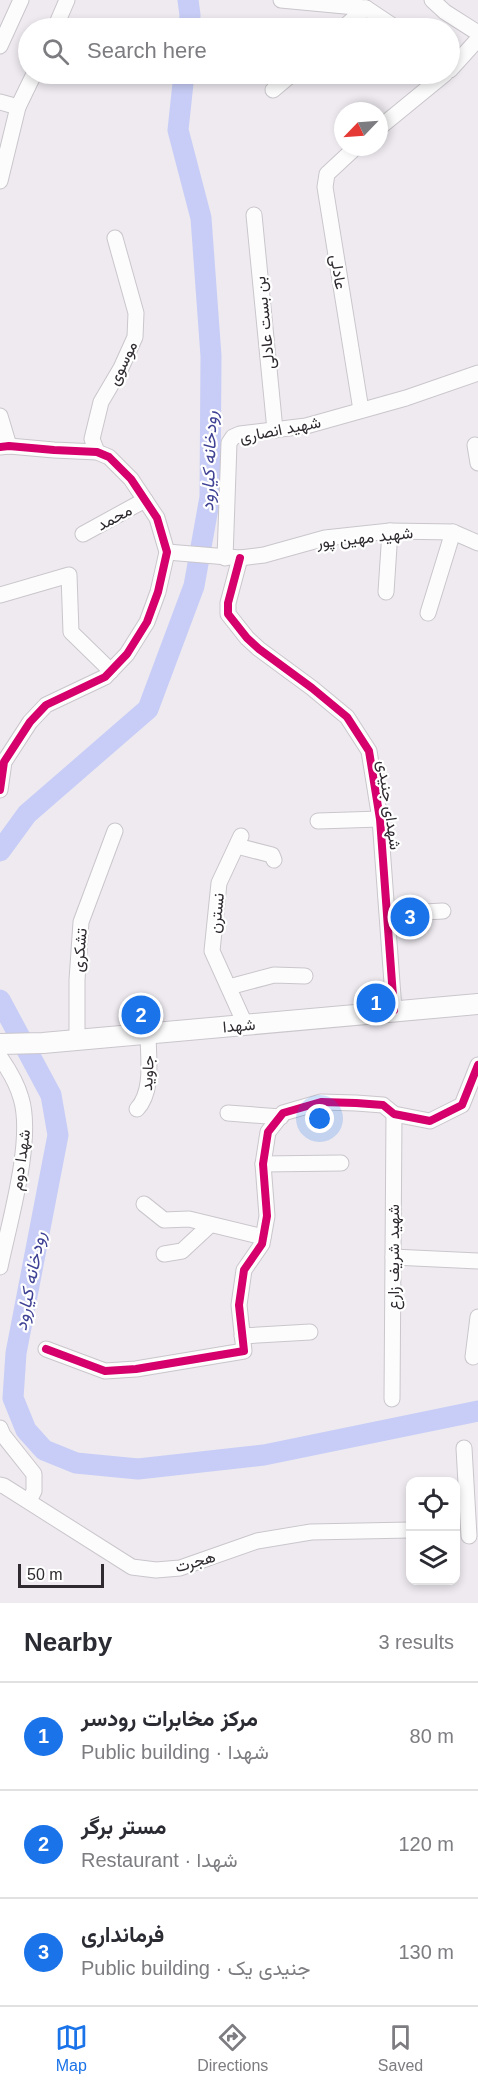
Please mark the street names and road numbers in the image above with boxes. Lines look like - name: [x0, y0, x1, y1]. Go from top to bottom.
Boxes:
- street label: عادلی: [325, 253, 350, 291]
- street label: بن بست عادلی: [251, 275, 280, 370]
- street label: موسوی: [105, 339, 142, 389]
- street label: شهید انصاری: [238, 413, 323, 448]
- street label: محمد: [94, 501, 135, 534]
- street label: شهید مهین پور: [315, 524, 414, 554]
- street label: شهدای جنیدی: [373, 759, 404, 851]
- street label: نسترن: [206, 892, 229, 934]
- street label: تشکری: [69, 927, 92, 973]
- street label: شهدا: [222, 1016, 256, 1037]
- street label: جاوید: [138, 1055, 159, 1091]
- street label: شهدا دوم: [8, 1128, 35, 1192]
- street label: شهید شریف زارع: [385, 1204, 405, 1310]
- street label: هجرت: [173, 1548, 218, 1577]

